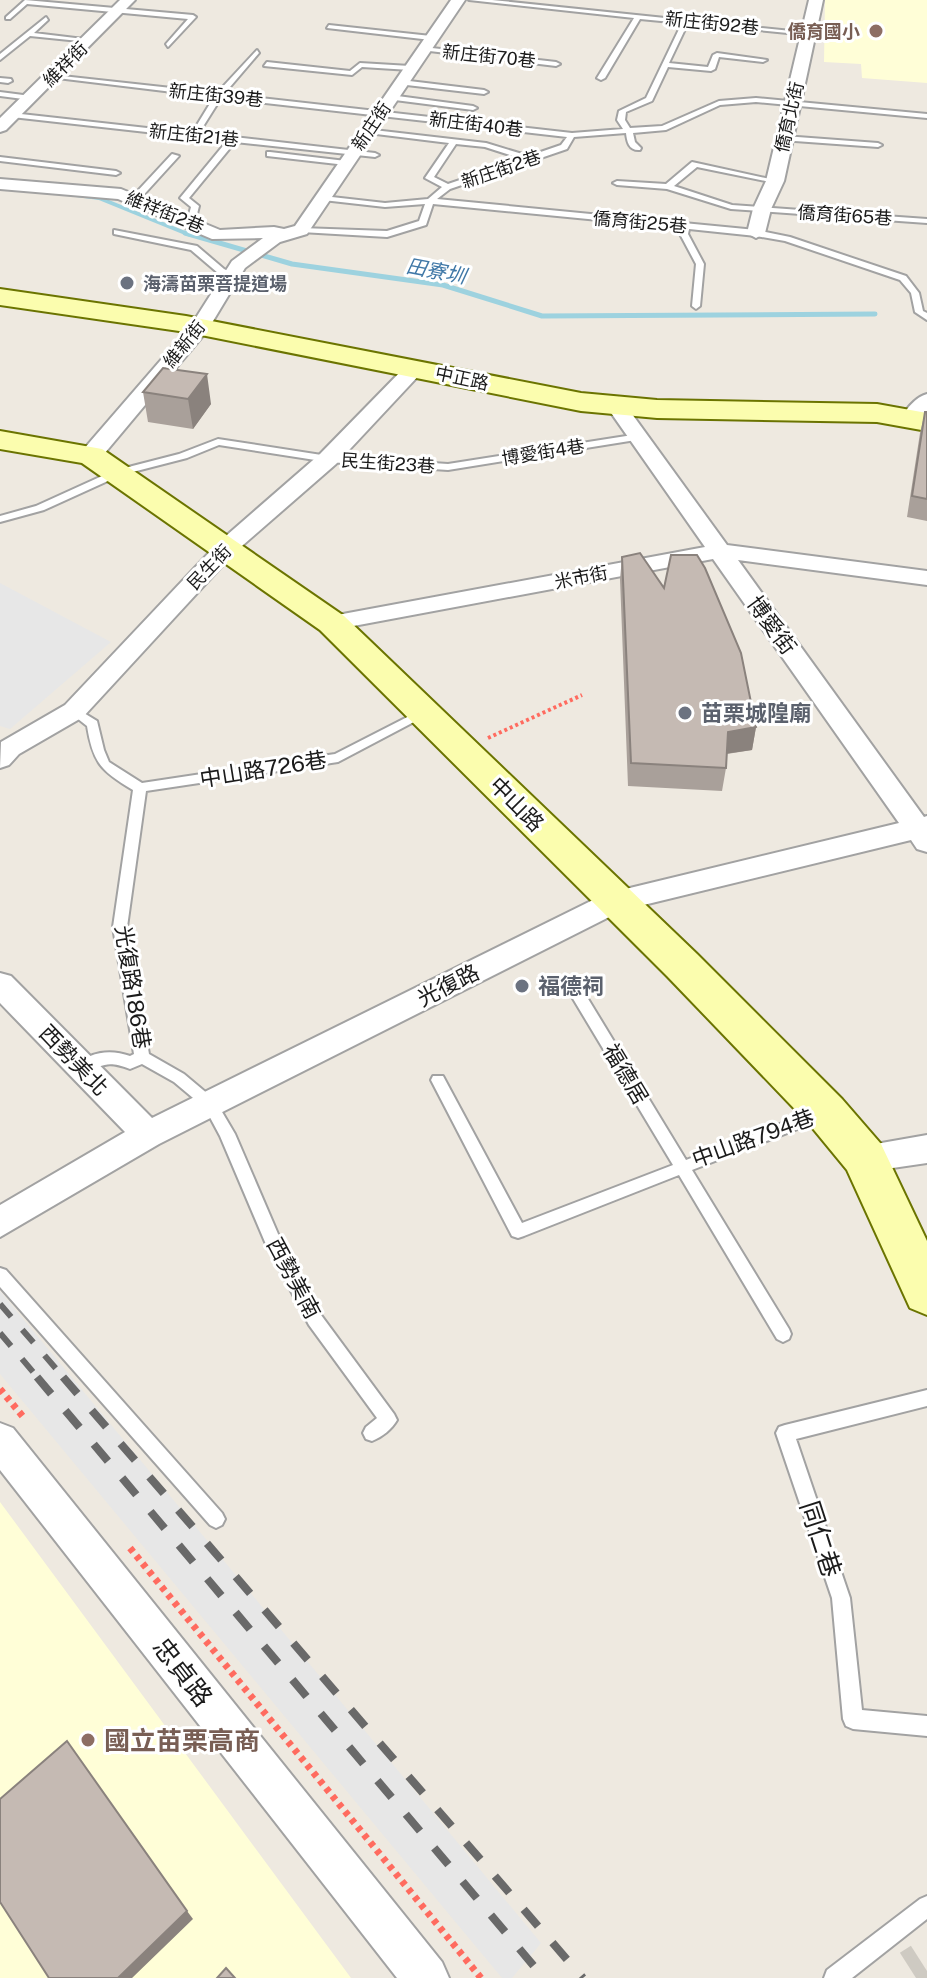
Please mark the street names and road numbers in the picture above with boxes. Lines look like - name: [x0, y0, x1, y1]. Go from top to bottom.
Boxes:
- street label: 新庄街92巷: [664, 8, 760, 38]
- street label: 維祥街: [38, 37, 92, 91]
- street label: 新庄街70巷: [441, 41, 537, 71]
- street label: 新庄街39巷: [168, 80, 264, 110]
- street label: 僑育北街: [771, 80, 807, 154]
- street label: 新庄街: [347, 98, 395, 154]
- street label: 新庄街40巷: [428, 108, 524, 140]
- street label: 新庄街21巷: [148, 120, 240, 150]
- street label: 新庄街2巷: [458, 146, 544, 192]
- street label: 維祥街2巷: [123, 187, 207, 237]
- street label: 僑育街65巷: [797, 201, 893, 229]
- street label: 僑育街25巷: [592, 207, 688, 237]
- street label: 維新街: [159, 316, 209, 372]
- street label: 中正路: [433, 362, 491, 394]
- street label: 博愛街4巷: [500, 435, 586, 469]
- street label: 民生街23巷: [340, 449, 436, 477]
- street label: 民生街: [183, 540, 235, 594]
- street label: 米市街: [552, 562, 610, 592]
- street label: 博愛街: [742, 591, 802, 659]
- street label: 中山路726巷: [198, 746, 328, 792]
- street label: 中山路: [484, 771, 550, 837]
- street label: 光復路186巷: [110, 923, 156, 1051]
- street label: 光復路: [413, 958, 483, 1012]
- street label: 西勢美北: [34, 1019, 114, 1101]
- street label: 福德居: [598, 1039, 654, 1109]
- street label: 中山路794巷: [688, 1104, 818, 1172]
- street label: 西勢美南: [262, 1233, 326, 1323]
- street label: 同仁巷: [794, 1497, 848, 1581]
- street label: 忠貞路: [147, 1632, 219, 1712]

